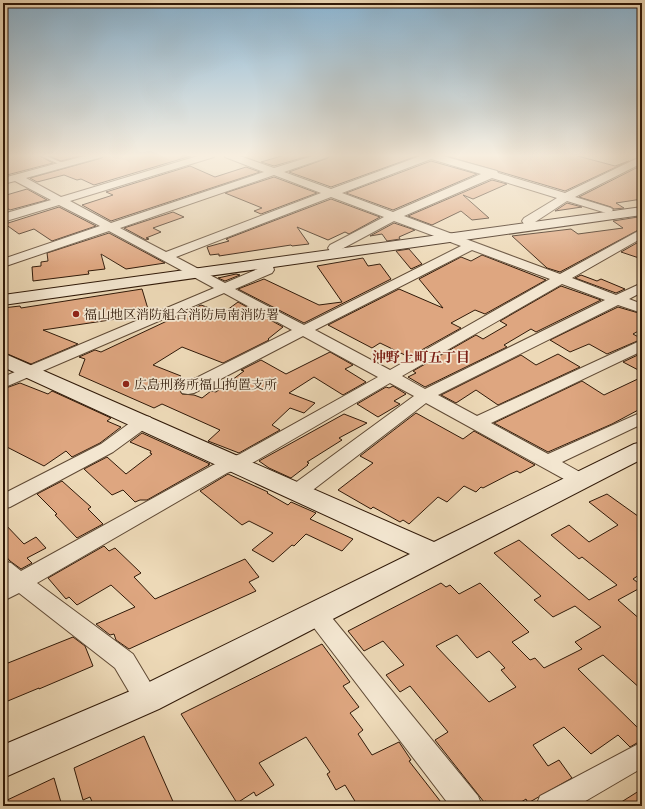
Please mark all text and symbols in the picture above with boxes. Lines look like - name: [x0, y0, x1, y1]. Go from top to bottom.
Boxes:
- place label: 福山地区消防組合消防局南消防署: [84, 307, 279, 322]
- marker: 福山地区消防組合消防局南消防署: [71, 309, 81, 319]
- district label: 沖野上町五丁目: [372, 349, 470, 366]
- place label: 広島刑務所福山拘置支所: [134, 377, 277, 392]
- marker: 広島刑務所福山拘置支所: [121, 379, 131, 389]

